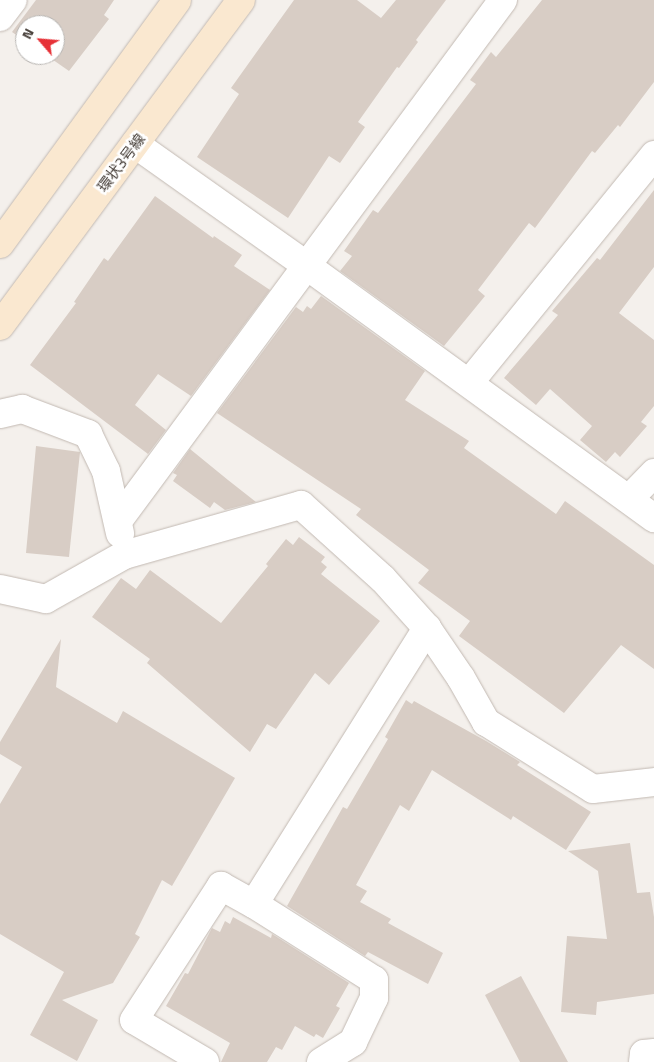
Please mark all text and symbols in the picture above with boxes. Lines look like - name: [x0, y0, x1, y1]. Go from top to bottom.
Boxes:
- north arrow: [15, 15, 65, 65]
- text: N: [16, 24, 39, 43]
- street label: 環状3号線: [93, 130, 149, 196]

